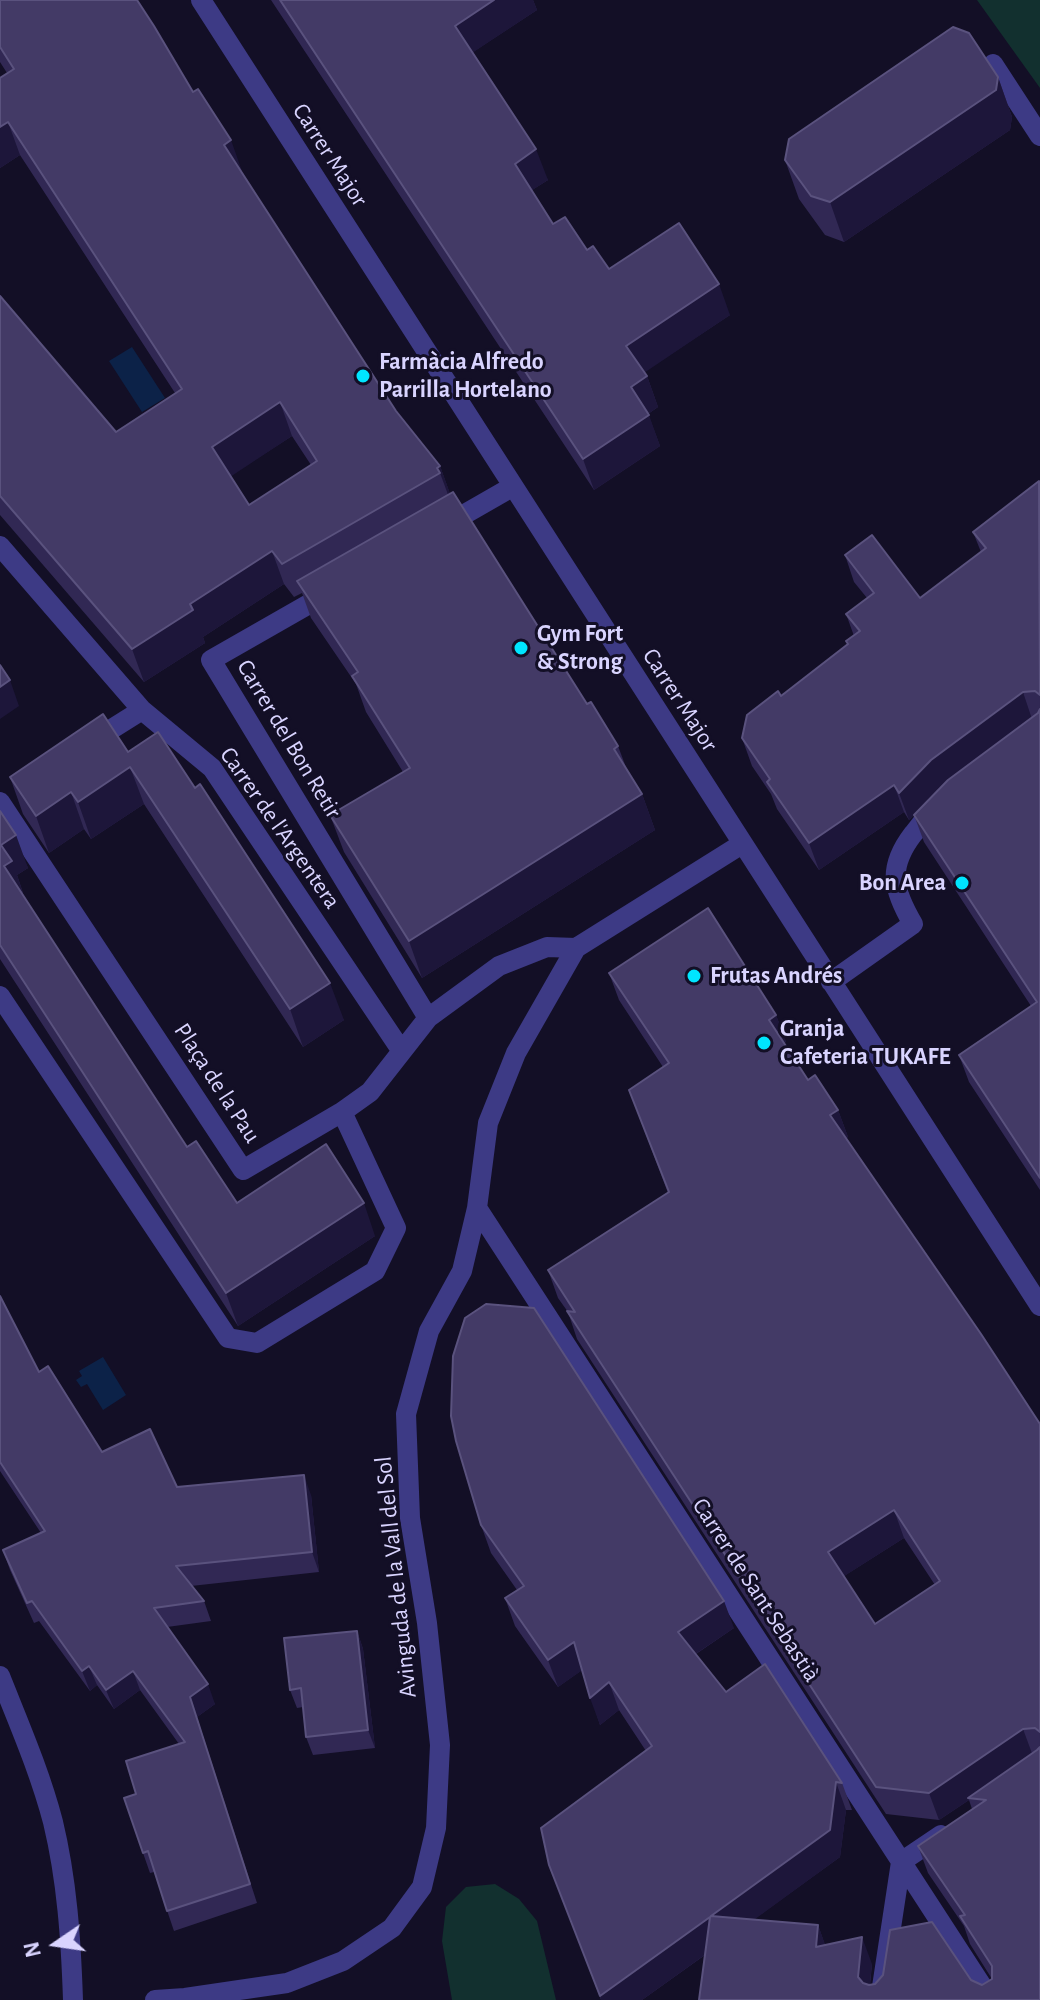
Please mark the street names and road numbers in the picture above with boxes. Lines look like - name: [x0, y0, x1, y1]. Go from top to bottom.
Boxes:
- street label: Carrer Major: [286, 98, 374, 212]
- street label: Carrer Major: [636, 643, 724, 757]
- street label: Carrer del Bon Retir: [230, 654, 348, 824]
- street label: Carrer de l'Argentera: [213, 742, 347, 914]
- street label: Plaça de la Pau: [168, 1018, 266, 1148]
- street label: Avinguda de la Vall del Sol: [369, 1455, 423, 1699]
- street label: Carrer de Sant Sebastià: [686, 1493, 826, 1687]

